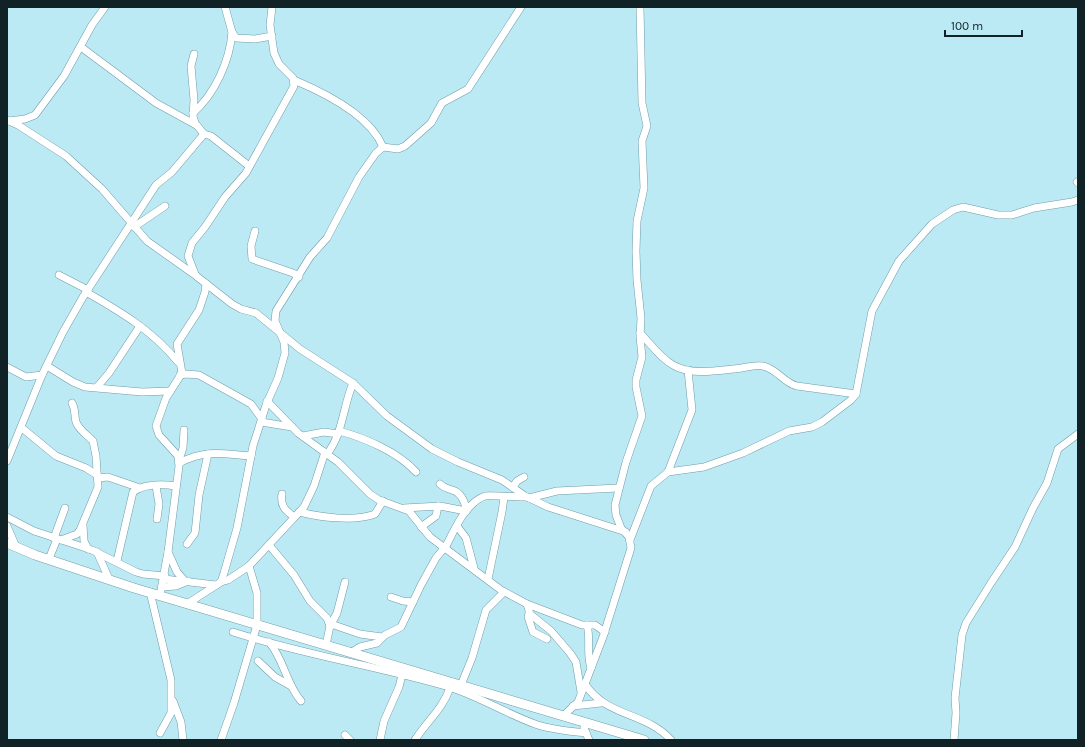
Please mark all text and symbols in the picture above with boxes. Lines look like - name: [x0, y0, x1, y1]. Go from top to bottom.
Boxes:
- scale bar: [945, 12, 1022, 38]
- text: 100 m: [951, 19, 983, 33]

